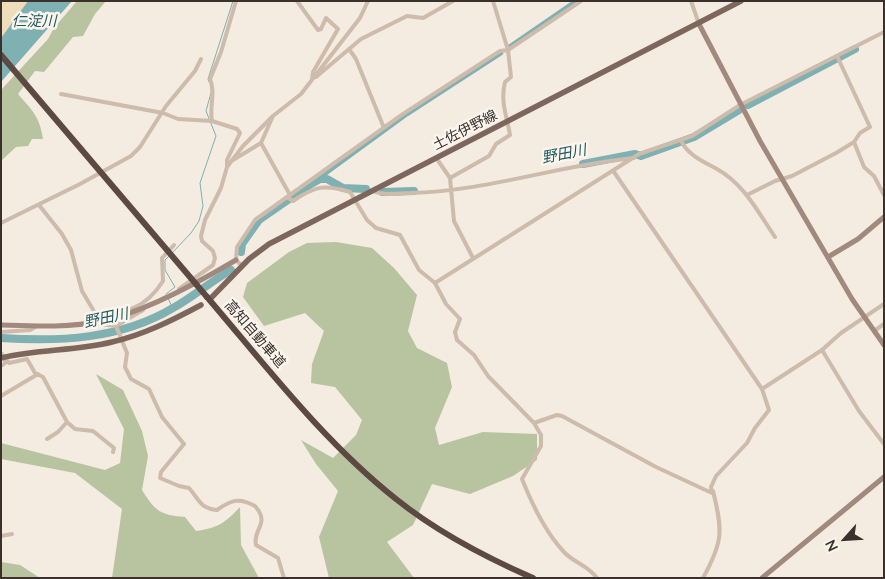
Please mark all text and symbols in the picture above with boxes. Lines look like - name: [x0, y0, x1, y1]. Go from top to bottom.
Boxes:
- water label: 仁淀川: [12, 12, 56, 30]
- street label: 土佐伊野線: [430, 107, 500, 153]
- water label: 野田川: [540, 141, 588, 167]
- street label: 高知自動車道: [221, 297, 289, 371]
- water label: 野田川: [82, 305, 130, 331]
- north arrow: [820, 514, 870, 564]
- text: N: [821, 537, 841, 554]

